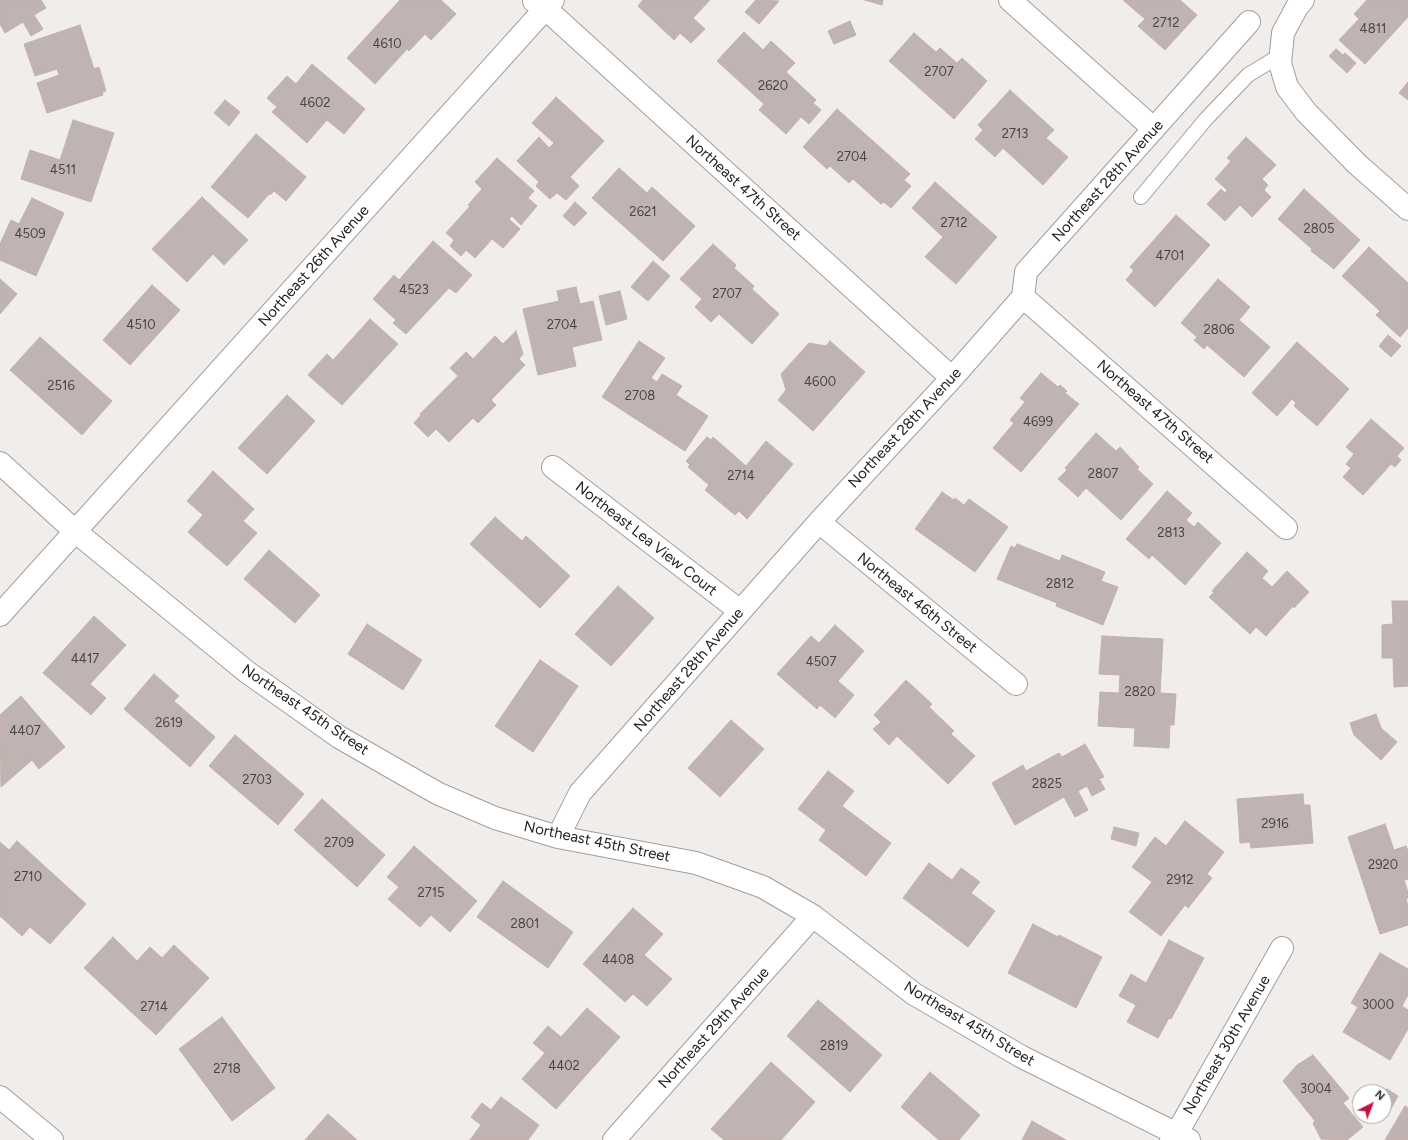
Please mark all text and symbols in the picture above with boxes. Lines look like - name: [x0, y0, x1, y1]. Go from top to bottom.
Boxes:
- house number: 2712: [1153, 15, 1179, 31]
- house number: 4811: [1360, 21, 1386, 37]
- house number: 4610: [372, 36, 402, 52]
- house number: 2707: [924, 64, 954, 80]
- house number: 2620: [758, 78, 788, 94]
- house number: 4602: [299, 95, 331, 111]
- street label: Northeast 28th Avenue: [1049, 116, 1167, 246]
- house number: 2713: [1002, 126, 1028, 142]
- street label: Northeast 47th Street: [682, 132, 804, 244]
- house number: 2704: [837, 149, 867, 165]
- house number: 4511: [50, 162, 76, 178]
- street label: Northeast 26th Avenue: [255, 202, 373, 330]
- house number: 2621: [629, 204, 657, 220]
- house number: 2712: [941, 215, 967, 231]
- house number: 2805: [1303, 221, 1335, 237]
- house number: 4509: [14, 226, 46, 242]
- house number: 4701: [1156, 248, 1184, 264]
- house number: 4523: [399, 282, 429, 298]
- house number: 2707: [712, 286, 742, 302]
- house number: 4510: [126, 317, 156, 333]
- house number: 2704: [547, 317, 577, 333]
- house number: 2806: [1204, 322, 1234, 338]
- street label: Northeast 47th Street: [1093, 356, 1217, 468]
- street label: Northeast 28th Avenue: [845, 364, 965, 492]
- house number: 4600: [804, 374, 836, 390]
- house number: 2516: [47, 378, 75, 394]
- house number: 2708: [625, 388, 655, 404]
- house number: 4699: [1023, 414, 1053, 430]
- house number: 2807: [1088, 466, 1118, 482]
- house number: 2714: [727, 468, 755, 484]
- street label: Northeast Lea View Court: [572, 478, 720, 600]
- house number: 2813: [1157, 525, 1185, 541]
- street label: Northeast 46th Street: [853, 549, 981, 657]
- house number: 2812: [1046, 576, 1074, 592]
- street label: Northeast 28th Avenue: [630, 605, 748, 735]
- house number: 4417: [71, 651, 99, 667]
- house number: 4507: [806, 654, 836, 670]
- street label: Northeast 45th Street: [238, 661, 372, 759]
- house number: 2820: [1125, 684, 1155, 700]
- house number: 2619: [155, 715, 183, 731]
- house number: 4407: [9, 723, 41, 739]
- house number: 2703: [242, 772, 272, 788]
- house number: 2825: [1032, 776, 1062, 792]
- house number: 2916: [1261, 816, 1289, 832]
- street label: Northeast 45th Street: [522, 818, 672, 866]
- house number: 2709: [324, 835, 354, 851]
- house number: 2920: [1368, 857, 1398, 873]
- house number: 2710: [14, 869, 42, 885]
- house number: 2912: [1166, 872, 1194, 888]
- house number: 2715: [417, 885, 445, 901]
- house number: 2801: [511, 916, 539, 932]
- house number: 4408: [602, 952, 634, 968]
- street label: Northeast 29th Avenue: [655, 964, 773, 1092]
- street label: Northeast 30th Avenue: [1180, 972, 1274, 1118]
- street label: Northeast 45th Street: [900, 978, 1038, 1070]
- house number: 3000: [1362, 997, 1394, 1013]
- house number: 2714: [140, 999, 168, 1015]
- house number: 2819: [820, 1038, 848, 1054]
- house number: 4402: [548, 1058, 580, 1074]
- house number: 2718: [213, 1061, 241, 1077]
- house number: 3004: [1300, 1081, 1332, 1097]
- north arrow: [1352, 1084, 1392, 1124]
- text: N: [1372, 1088, 1387, 1103]

